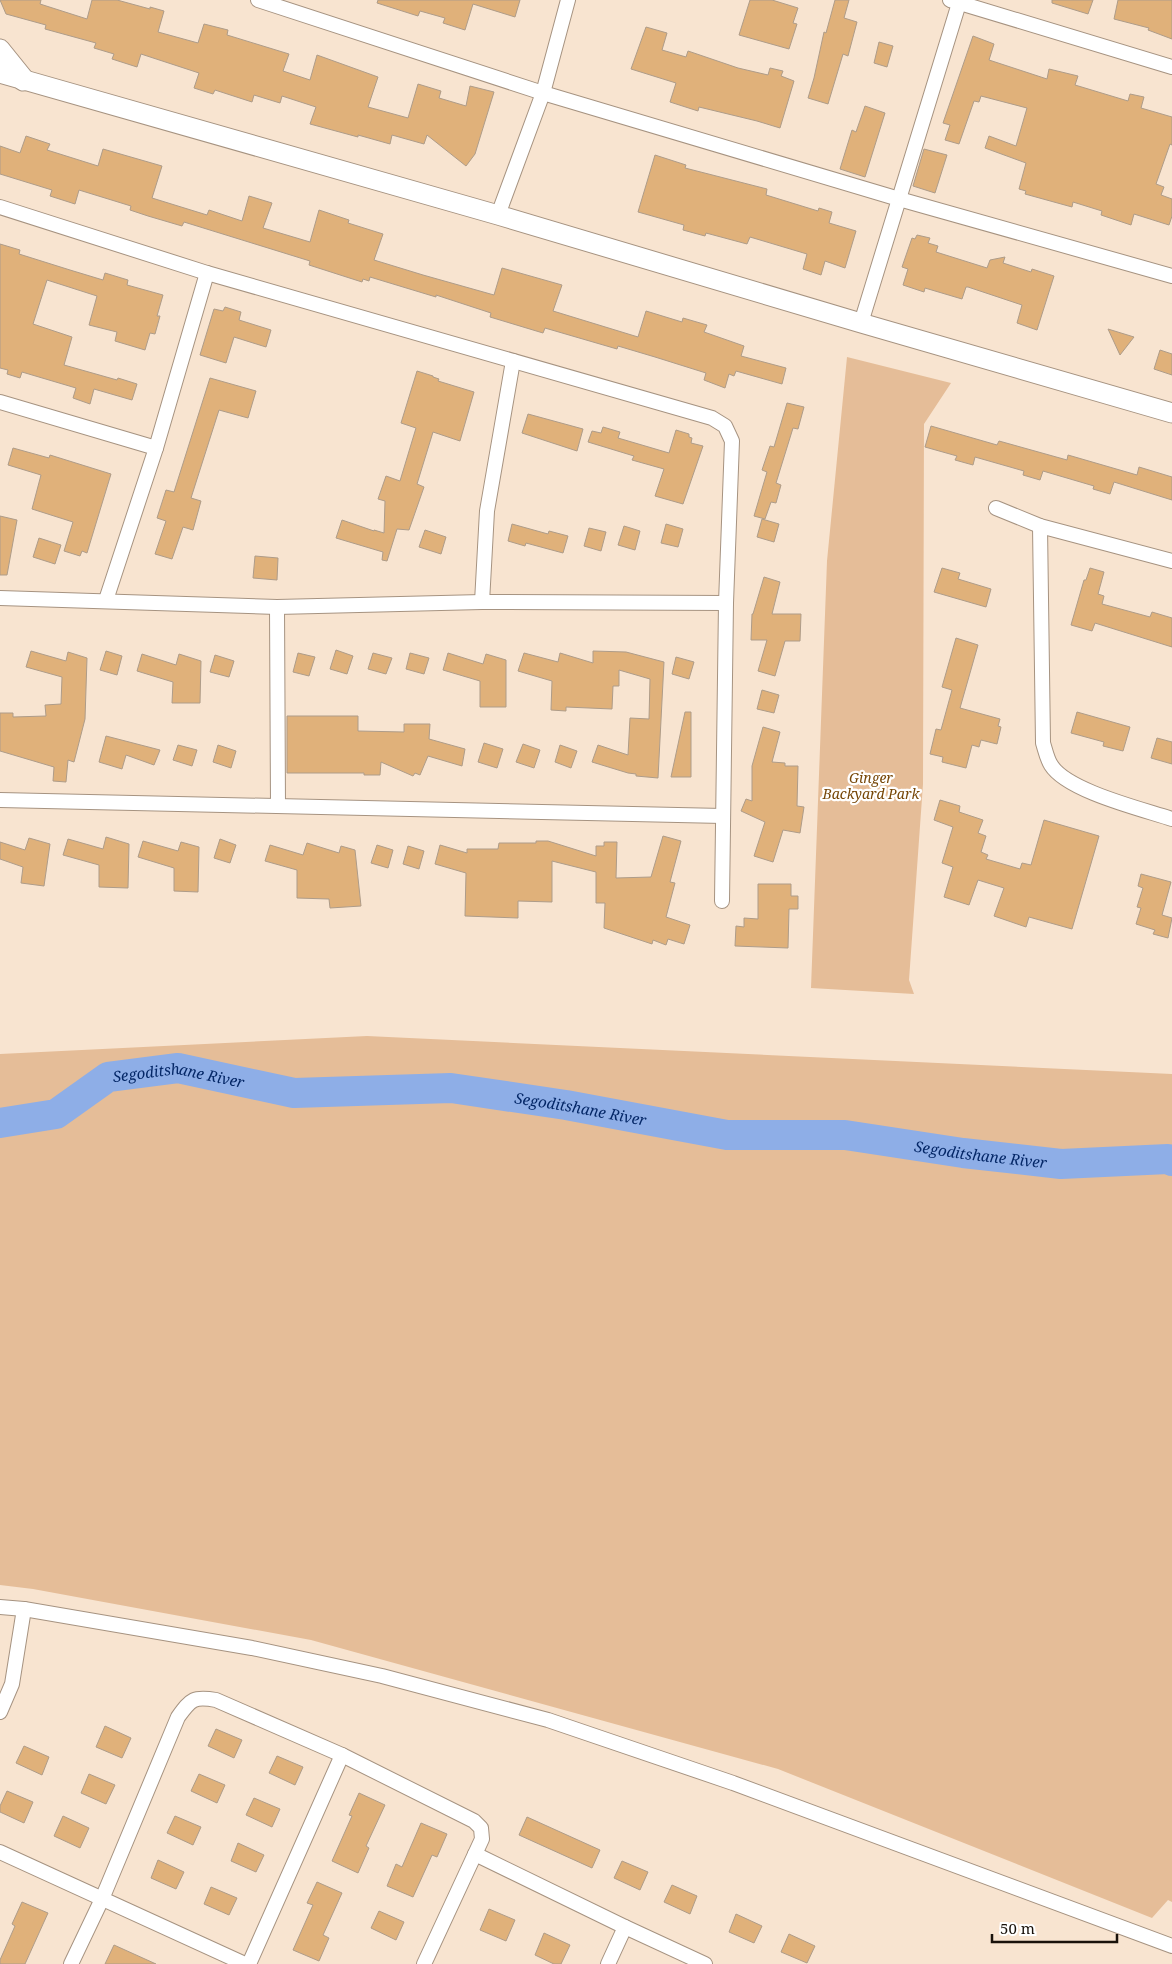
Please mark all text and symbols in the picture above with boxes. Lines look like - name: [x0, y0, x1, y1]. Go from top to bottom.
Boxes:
- park label: Ginger Backyard Park: [822, 768, 920, 803]
- water label: Segoditshane River: [111, 1058, 247, 1092]
- water label: Segoditshane River: [513, 1088, 649, 1130]
- water label: Segoditshane River: [913, 1136, 1049, 1172]
- scale bar: [992, 1912, 1117, 1944]
- text: 50 m: [1000, 1918, 1035, 1938]

